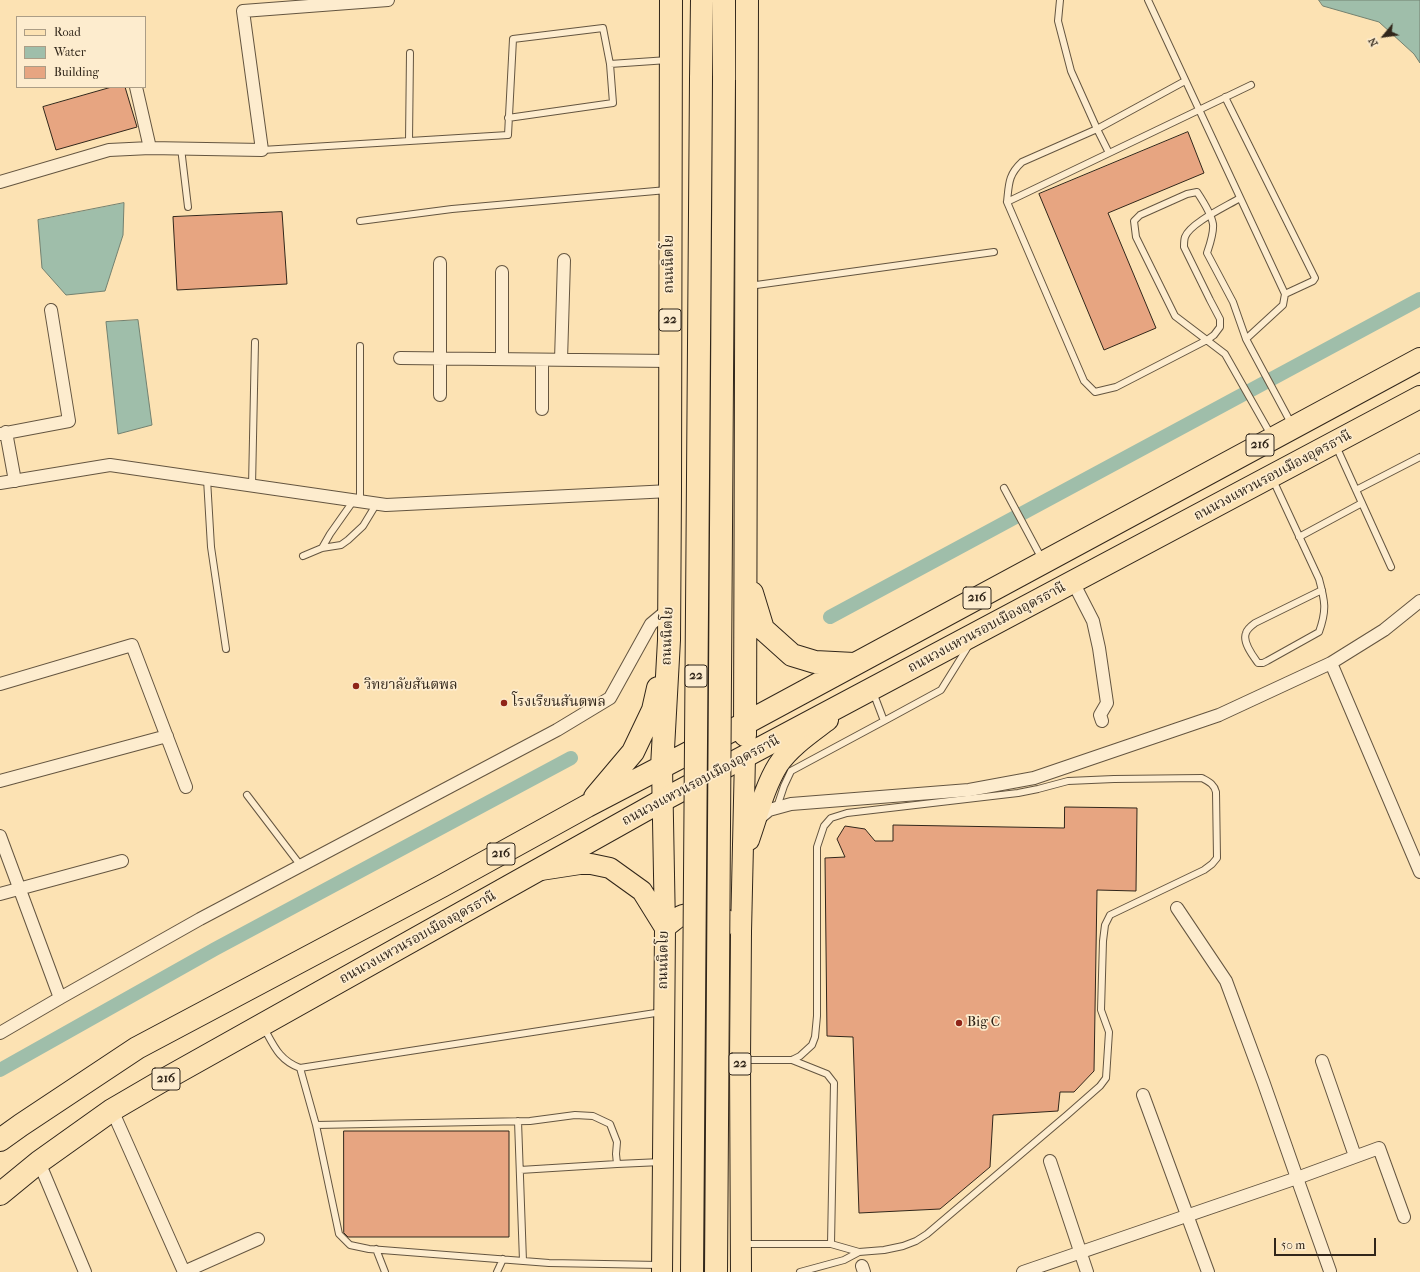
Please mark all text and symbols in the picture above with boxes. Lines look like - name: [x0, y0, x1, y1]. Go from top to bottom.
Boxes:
- legend: [16, 16, 146, 88]
- north arrow: [1364, 16, 1404, 56]
- text: Road: [54, 25, 81, 39]
- text: N: [1365, 35, 1381, 49]
- text: Water: [54, 45, 86, 59]
- text: Building: [54, 65, 99, 79]
- street label: ถนนนิตโย: [662, 235, 678, 293]
- road number: 22: [659, 309, 681, 331]
- street label: ถนนวงแหวนรอบเมืองอุดรธานี: [1191, 427, 1355, 525]
- road number: 216: [1246, 434, 1274, 456]
- street label: ถนนวงแหวนรอบเมืองอุดรธานี: [905, 579, 1069, 677]
- road number: 216: [963, 587, 991, 609]
- street label: ถนนนิตโย: [659, 606, 677, 666]
- road number: 22: [685, 665, 707, 687]
- place label: วิทยาลัยสันตพล: [364, 678, 458, 694]
- marker: วิทยาลัยสันตพล: [351, 681, 361, 691]
- place label: โรงเรียนสันตพล: [512, 695, 606, 711]
- marker: โรงเรียนสันตพล: [499, 698, 509, 708]
- street label: ถนนวงแหวนรอบเมืองอุดรธานี: [619, 732, 783, 830]
- road number: 216: [487, 843, 515, 865]
- street label: ถนนวงแหวนรอบเมืองอุดรธานี: [337, 888, 499, 988]
- street label: ถนนนิตโย: [655, 930, 673, 990]
- place label: Big C: [967, 1015, 1000, 1031]
- marker: Big C: [954, 1018, 964, 1028]
- road number: 22: [729, 1053, 751, 1075]
- road number: 216: [152, 1068, 180, 1090]
- scale bar: [1276, 1230, 1378, 1256]
- text: 50 m: [1281, 1238, 1305, 1252]

